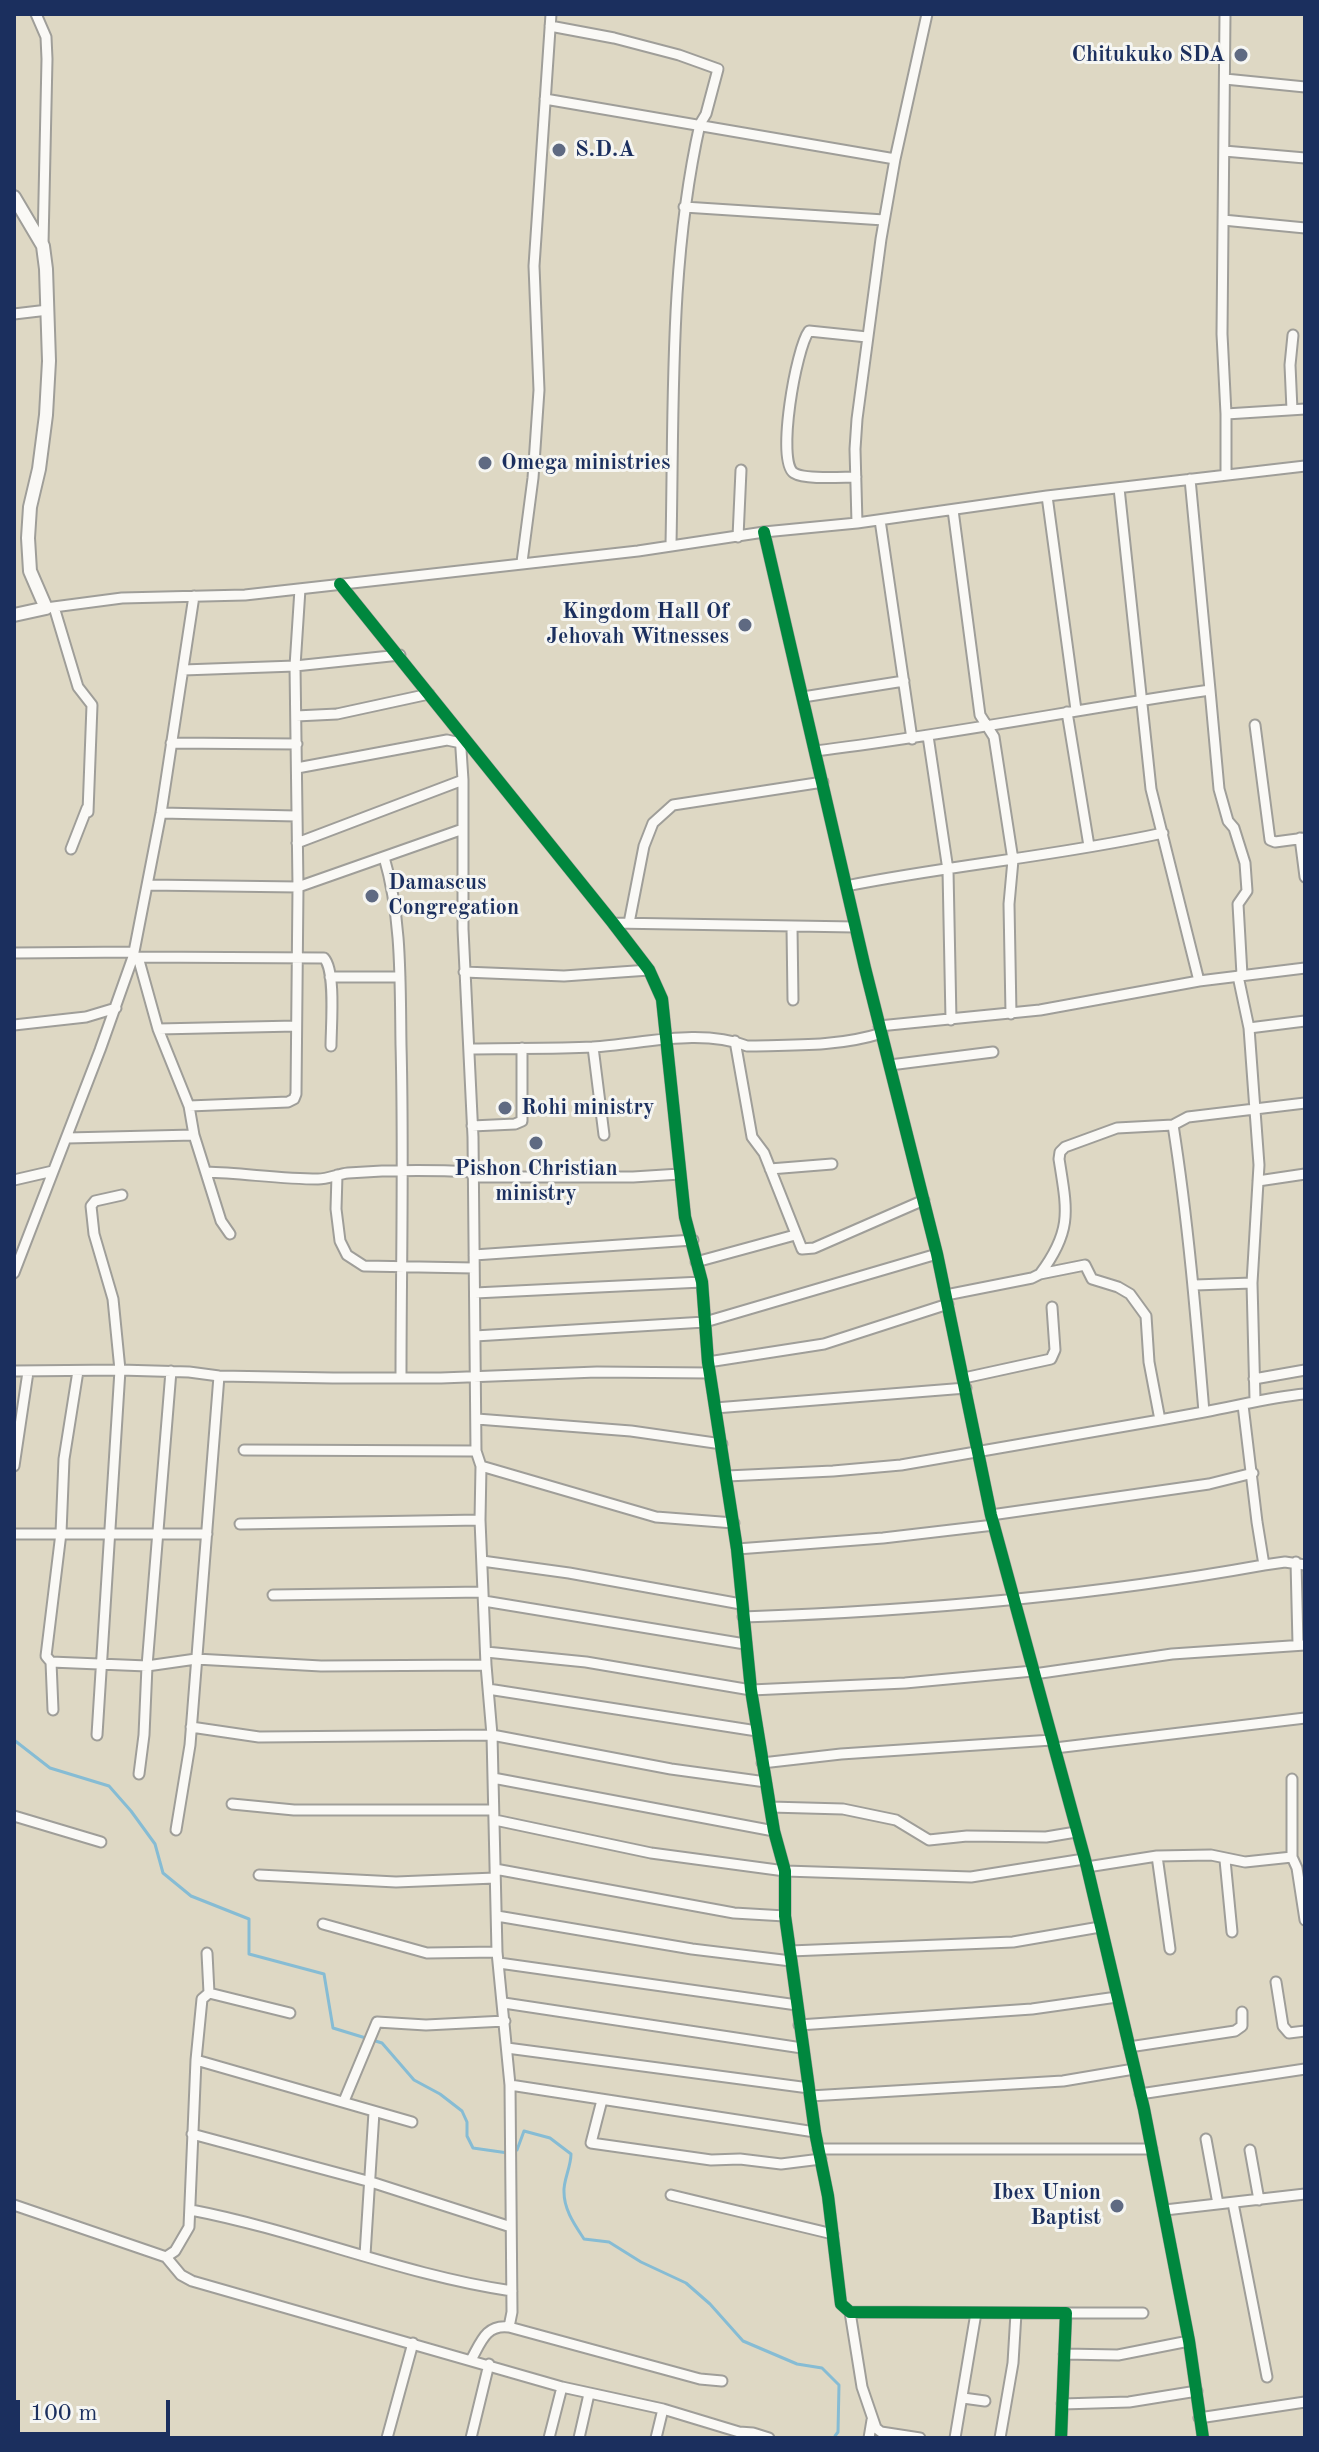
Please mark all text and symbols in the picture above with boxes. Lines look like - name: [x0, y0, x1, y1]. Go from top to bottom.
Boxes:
- place label: Chitukuko SDA: [1071, 42, 1225, 68]
- marker: Chitukuko SDA: [1232, 46, 1250, 64]
- place label: S.D.A: [575, 137, 635, 163]
- marker: S.D.A: [550, 141, 568, 159]
- place label: Omega ministries: [501, 450, 670, 476]
- marker: Omega ministries: [476, 454, 494, 472]
- place label: Kingdom Hall Of Jehovah Witnesses: [546, 599, 729, 650]
- marker: Kingdom Hall Of Jehovah Witnesses: [736, 616, 754, 634]
- place label: Damascus Congregation: [388, 870, 519, 922]
- marker: Damascus Congregation: [363, 887, 381, 905]
- place label: Rohi ministry: [521, 1095, 655, 1121]
- marker: Rohi ministry: [496, 1099, 514, 1117]
- marker: Pishon Christian ministry: [527, 1134, 545, 1152]
- place label: Pishon Christian ministry: [454, 1156, 618, 1208]
- place label: Ibex Union Baptist: [992, 2180, 1101, 2232]
- marker: Ibex Union Baptist: [1108, 2197, 1126, 2215]
- scale bar: [20, 2384, 174, 2434]
- text: 100 m: [30, 2402, 98, 2426]

